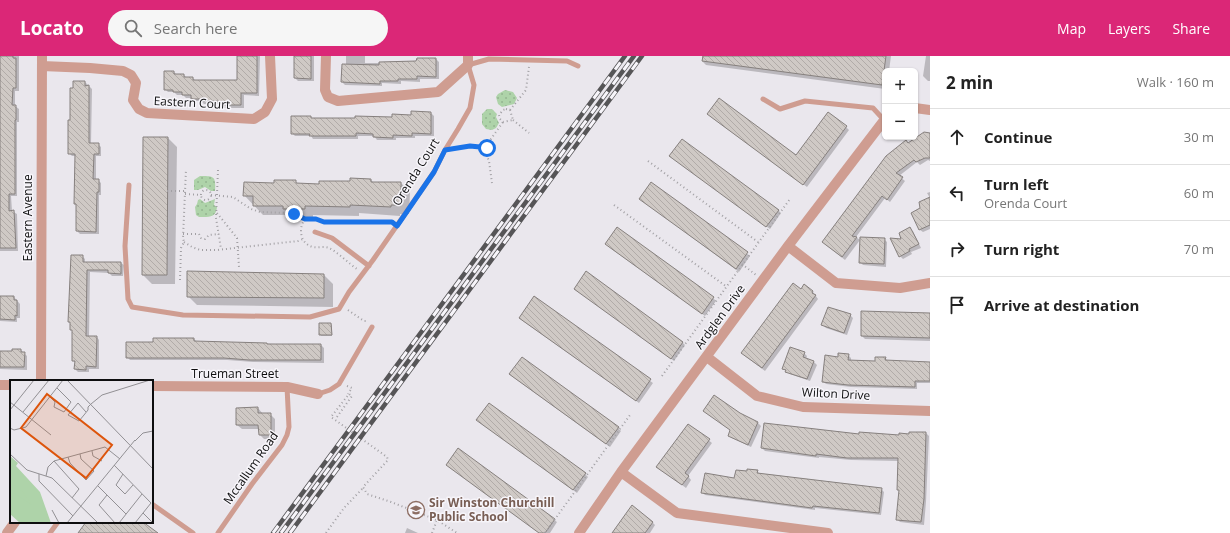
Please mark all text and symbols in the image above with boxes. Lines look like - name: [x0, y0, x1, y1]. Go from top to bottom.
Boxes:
- search box: [108, 10, 388, 46]
- text: Locato: [20, 15, 84, 41]
- icon: search: [122, 17, 144, 39]
- text: Search here: [154, 18, 237, 38]
- text: Map: [1057, 19, 1086, 38]
- text: Layers: [1108, 19, 1150, 38]
- text: Share: [1172, 19, 1210, 38]
- map controls: [882, 68, 918, 140]
- button: +: [882, 68, 918, 104]
- text: 2 min: [946, 71, 993, 94]
- text: Walk · 160 m: [1137, 73, 1214, 91]
- street label: Eastern Court: [153, 92, 231, 113]
- button: −: [882, 104, 918, 140]
- icon: ahead: [946, 126, 968, 148]
- text: Continue: [984, 127, 1052, 147]
- text: 30 m: [1184, 128, 1214, 146]
- street label: Orenda Court: [388, 135, 443, 209]
- route start: [478, 139, 496, 157]
- street label: Eastern Avenue: [19, 174, 36, 262]
- text: Turn left: [984, 174, 1049, 194]
- icon: left: [946, 182, 968, 204]
- text: 60 m: [1184, 184, 1214, 202]
- text: Orenda Court: [984, 194, 1067, 212]
- route end: [285, 205, 303, 223]
- icon: right: [946, 238, 968, 260]
- text: Turn right: [984, 239, 1059, 259]
- text: 70 m: [1184, 240, 1214, 258]
- street label: Ardglen Drive: [690, 281, 749, 352]
- icon: arrive: [946, 294, 968, 316]
- text: Arrive at destination: [984, 295, 1139, 315]
- street label: Trueman Street: [191, 365, 279, 382]
- inset map: [10, 380, 153, 523]
- street label: Wilton Drive: [801, 383, 871, 404]
- street label: Mccallum Road: [219, 428, 282, 508]
- place label: Sir Winston Churchill Public School: [429, 494, 555, 525]
- school or university icon: Sir Winston Churchill Public School: [406, 500, 426, 520]

